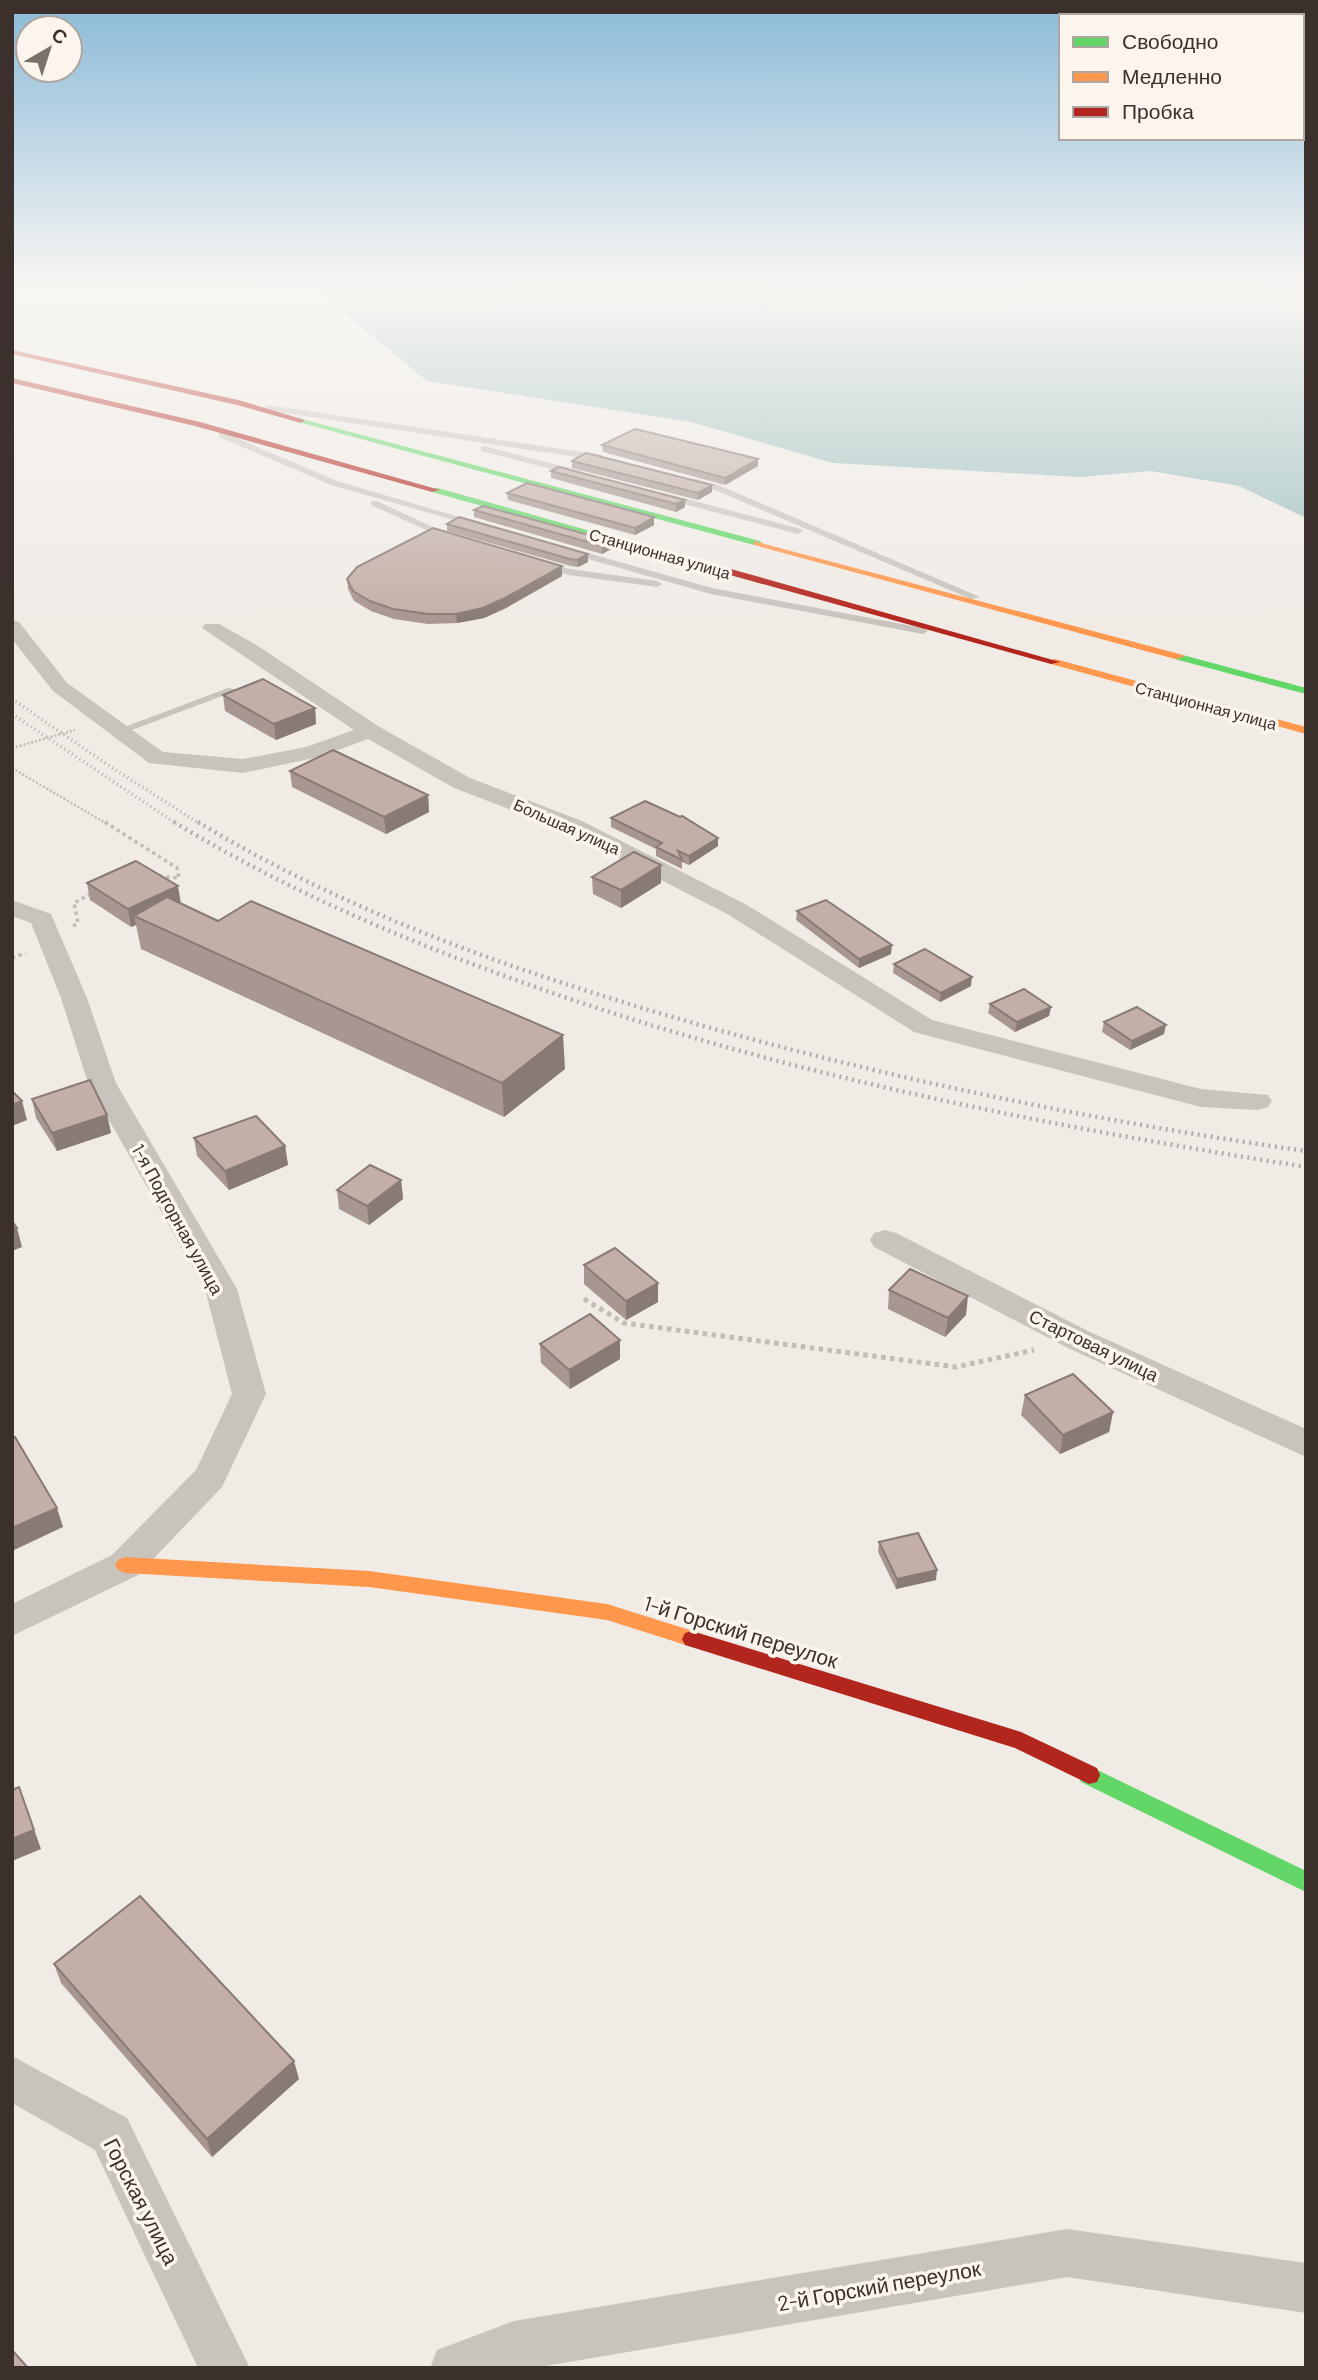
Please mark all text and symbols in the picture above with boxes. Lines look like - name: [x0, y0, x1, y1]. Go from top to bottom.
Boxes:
- north arrow: [14, 14, 84, 84]
- legend: [1059, 14, 1304, 140]
- text: С: [47, 22, 73, 49]
- text: Свободно: [1122, 28, 1219, 53]
- text: Медленно: [1122, 63, 1222, 88]
- text: Пробка: [1122, 98, 1194, 123]
- street label: Станционная улица: [587, 524, 733, 582]
- street label: Станционная улица: [1133, 677, 1279, 733]
- street label: Большая улица: [511, 794, 623, 858]
- street label: 1-я Подгорная улица: [127, 1140, 229, 1299]
- street label: Стартовая улица: [1026, 1304, 1163, 1386]
- street label: 1-й Горский переулок: [641, 1590, 842, 1673]
- street label: Горская улица: [99, 2134, 185, 2269]
- street label: 2-й Горский переулок: [776, 2255, 983, 2315]

